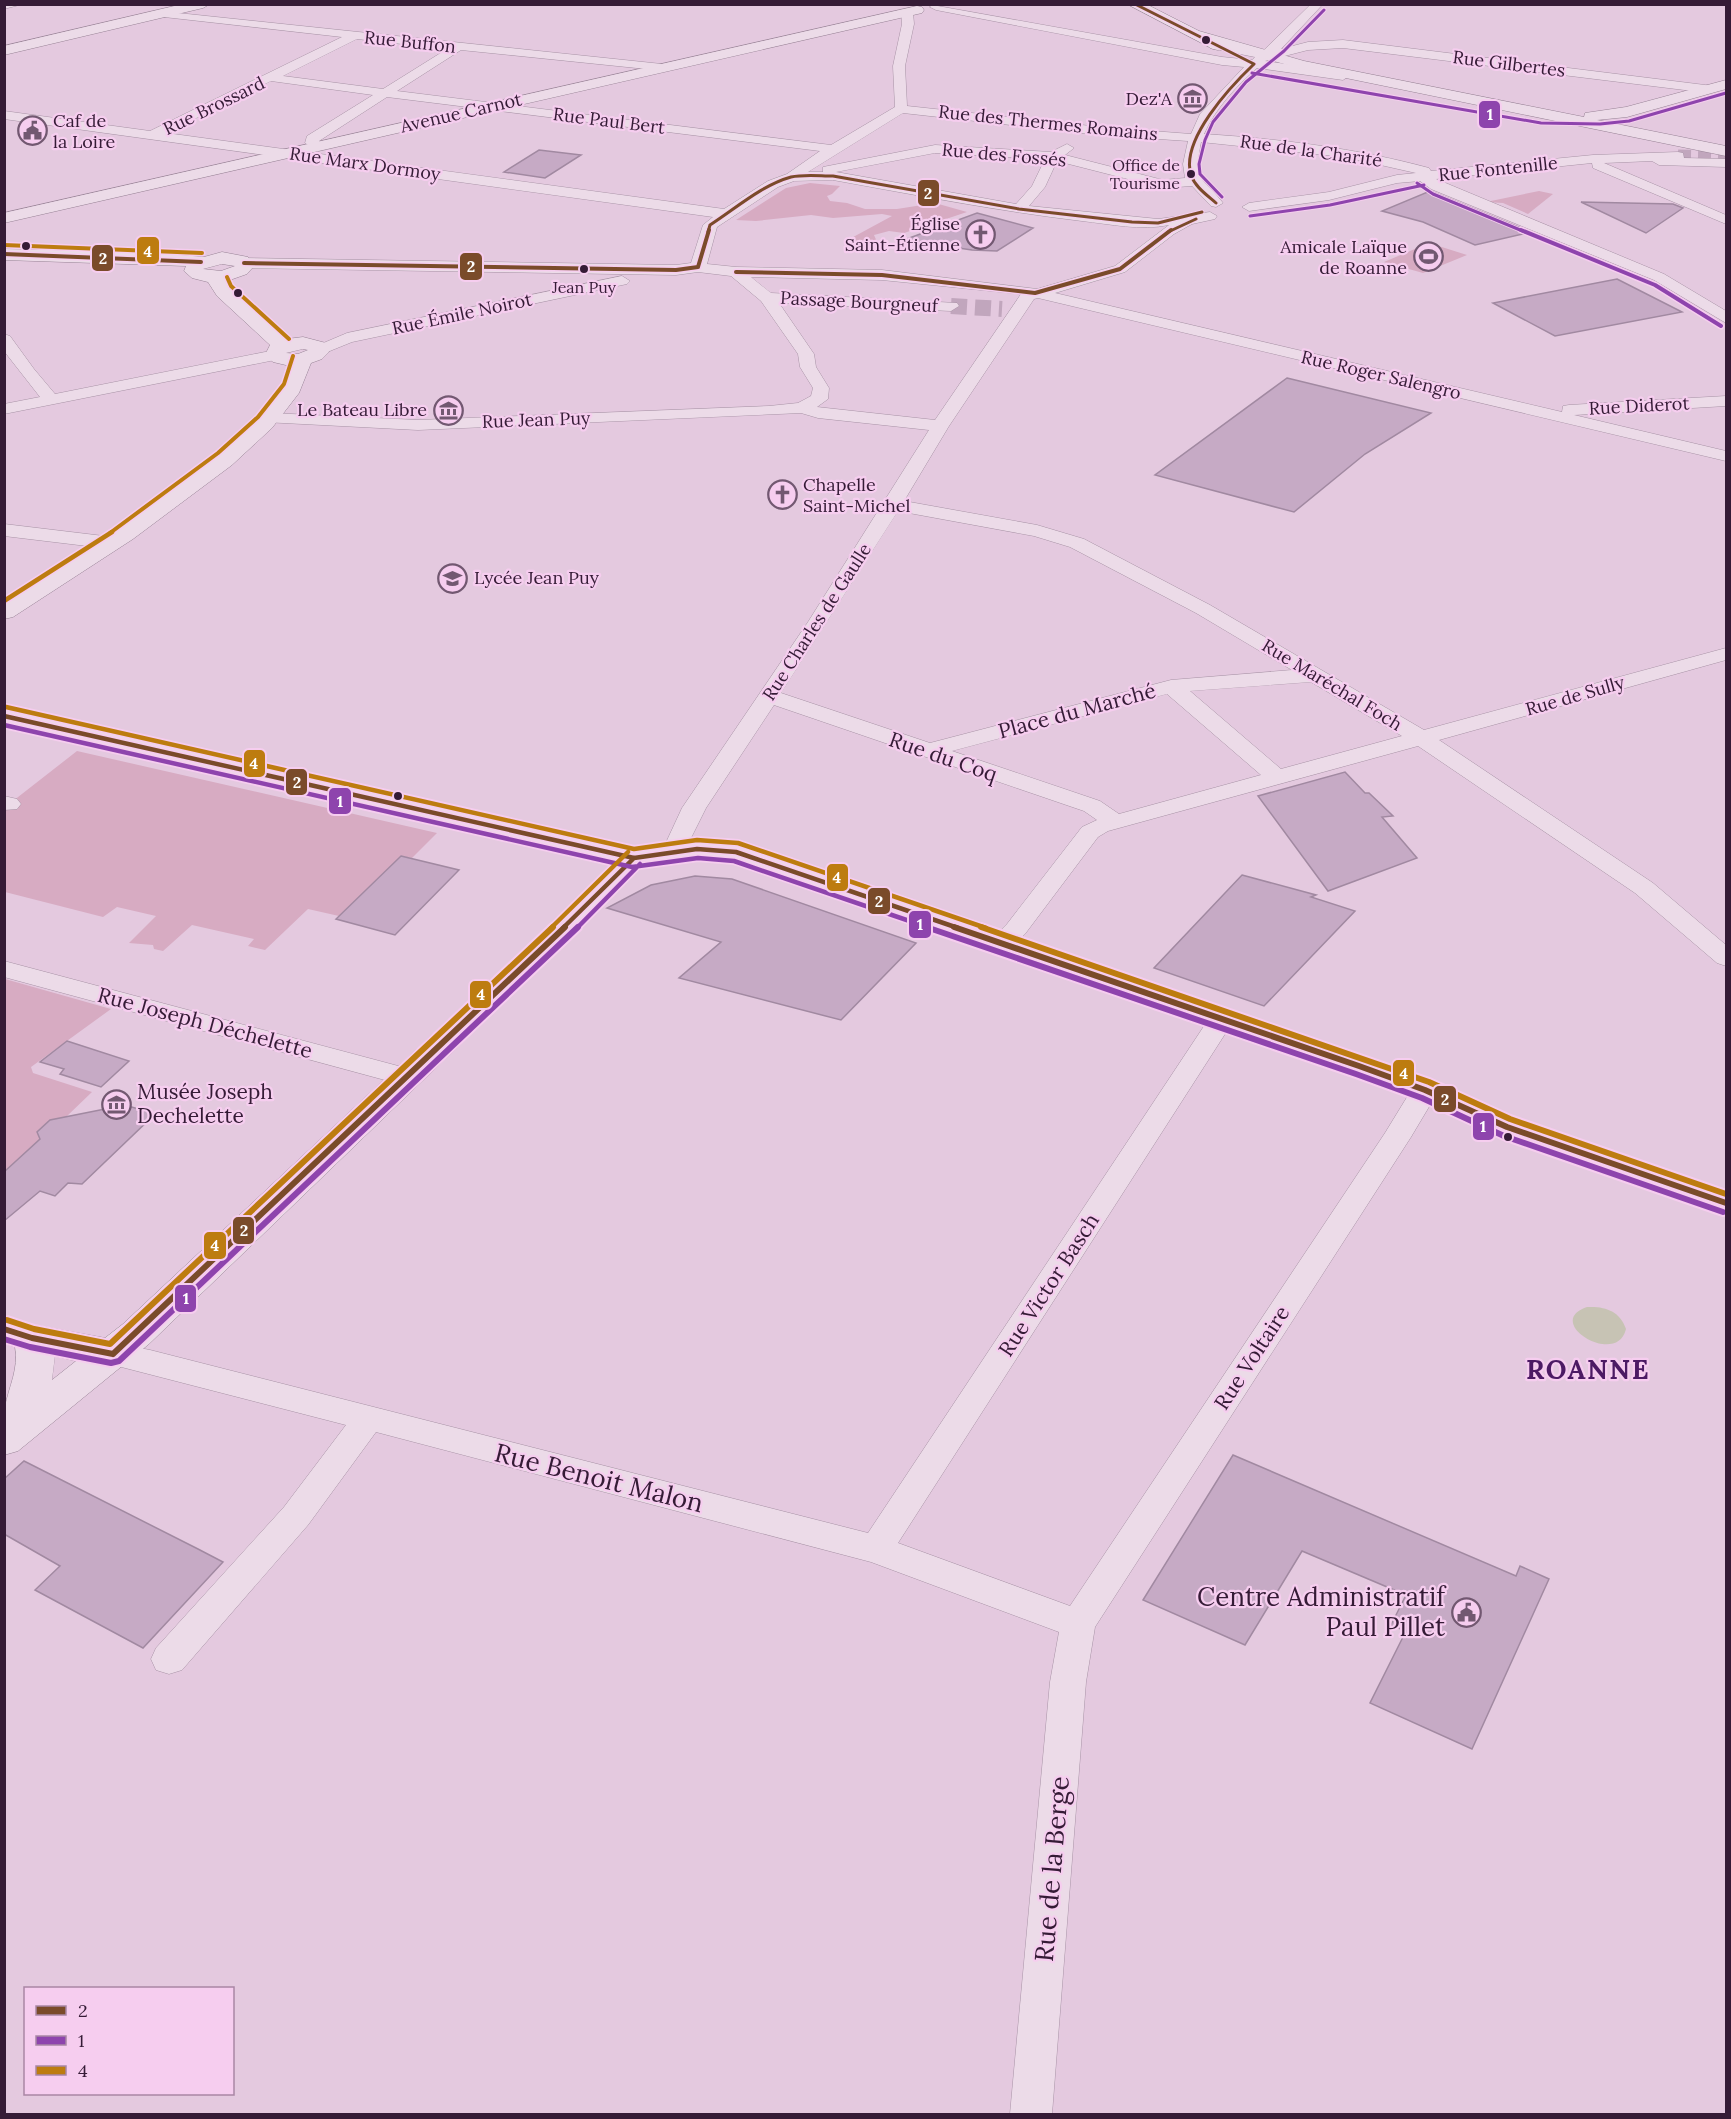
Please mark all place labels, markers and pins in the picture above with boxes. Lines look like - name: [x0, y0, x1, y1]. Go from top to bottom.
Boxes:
- unlabelled marker: [1200, 34, 1212, 46]
- museum icon: Dez'A: [1177, 83, 1209, 115]
- place label: Dez'A: [1126, 87, 1173, 110]
- place label: Caf de la Loire: [53, 109, 116, 153]
- public building icon: Caf de la Loire: [16, 115, 48, 147]
- place label: Office de Tourisme: [1110, 155, 1180, 193]
- marker: Office de Tourisme: [1185, 168, 1197, 180]
- place label: Église Saint-Étienne: [845, 212, 960, 256]
- church icon: Église Saint-Étienne: [965, 218, 997, 250]
- place label: Amicale Laïque de Roanne: [1279, 235, 1407, 279]
- unlabelled marker: [20, 240, 32, 252]
- sports icon: Amicale Laïque de Roanne: [1412, 241, 1444, 273]
- marker: Jean Puy: [578, 263, 590, 275]
- place label: Jean Puy: [551, 277, 617, 297]
- unlabelled marker: [232, 287, 244, 299]
- museum icon: Le Bateau Libre: [432, 394, 464, 426]
- place label: Le Bateau Libre: [297, 398, 427, 421]
- place label: Chapelle Saint-Michel: [803, 473, 911, 517]
- church icon: Chapelle Saint-Michel: [766, 479, 798, 511]
- school or university icon: Lycée Jean Puy: [437, 562, 469, 594]
- place label: Lycée Jean Puy: [474, 566, 600, 589]
- unlabelled marker: [392, 790, 404, 802]
- place label: Musée Joseph Dechelette: [137, 1078, 273, 1129]
- museum icon: Musée Joseph Dechelette: [100, 1088, 132, 1120]
- unlabelled marker: [1502, 1131, 1514, 1143]
- place label: Centre Administratif Paul Pillet: [1197, 1580, 1447, 1643]
- public building icon: Centre Administratif Paul Pillet: [1450, 1596, 1482, 1628]

